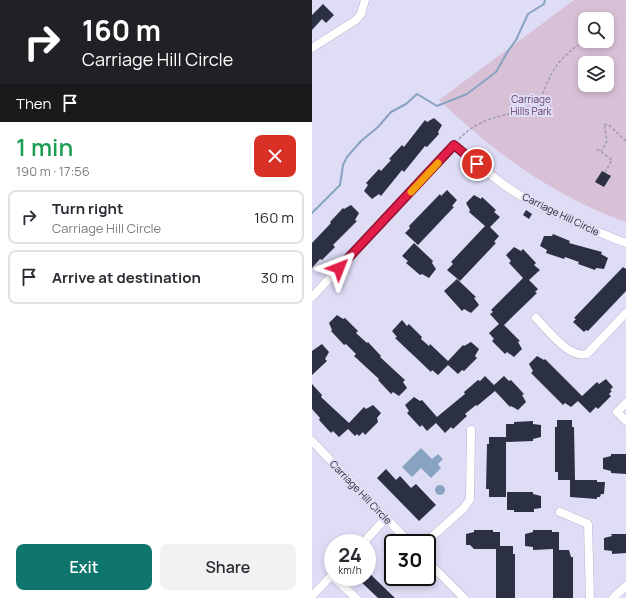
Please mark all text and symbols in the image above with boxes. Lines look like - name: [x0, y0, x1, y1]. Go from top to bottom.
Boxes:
- text: 160 m: [82, 11, 161, 49]
- map controls: [578, 12, 614, 92]
- button: search: [578, 12, 614, 48]
- icon: right: [16, 16, 68, 68]
- text: Carriage Hill Circle: [82, 47, 233, 71]
- button: layers: [578, 56, 614, 92]
- icon: arrive: [59, 92, 81, 114]
- park label: Carriage Hills Park: [510, 92, 553, 118]
- text: Then: [16, 93, 51, 114]
- text: 1 min: [16, 130, 73, 163]
- button: close: [254, 135, 296, 177]
- pin: [460, 147, 494, 181]
- icon: arrive: [466, 153, 488, 175]
- text: 190 m · 17:56: [16, 162, 90, 180]
- street label: Carriage Hill Circle: [520, 189, 602, 239]
- text: Turn right: [52, 198, 123, 219]
- icon: right: [18, 206, 40, 228]
- text: 160 m: [254, 207, 294, 228]
- text: Carriage Hill Circle: [52, 219, 161, 237]
- position arrow: [318, 247, 360, 289]
- icon: arrive: [18, 266, 40, 288]
- text: Arrive at destination: [52, 267, 201, 288]
- text: 30 m: [261, 267, 294, 288]
- street label: Carriage Hill Circle: [327, 457, 395, 527]
- speed limit sign: 30: [384, 534, 436, 586]
- text: 24: [338, 541, 362, 568]
- button: Exit: [16, 544, 152, 590]
- button: Share: [160, 544, 296, 590]
- text: km/h: [338, 563, 362, 577]

